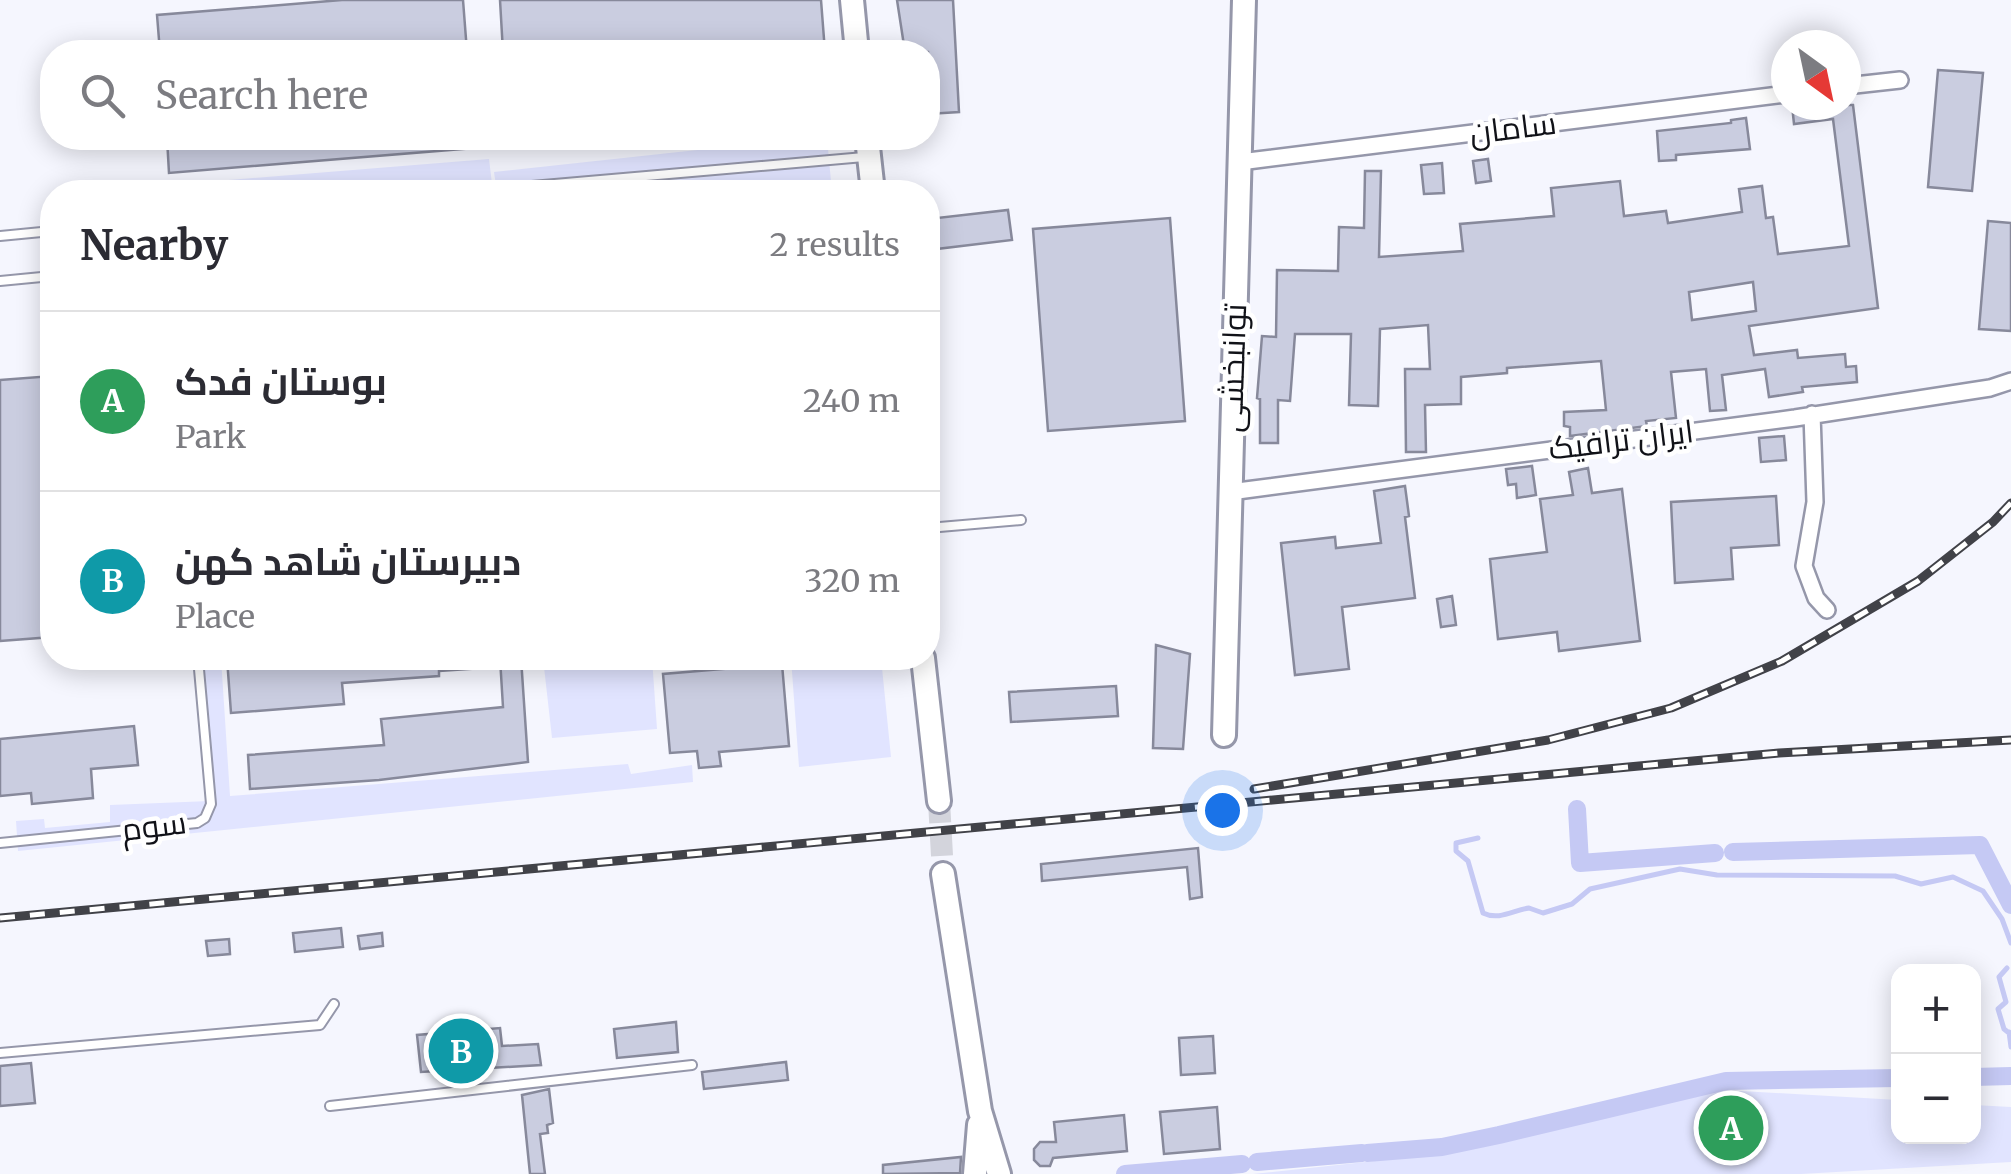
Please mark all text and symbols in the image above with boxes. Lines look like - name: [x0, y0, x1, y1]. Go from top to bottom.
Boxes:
- north arrow: [1771, 30, 1861, 120]
- search box: [40, 40, 940, 150]
- icon: search: [75, 68, 130, 123]
- text: Search here: [155, 72, 368, 119]
- street label: سامان: [1467, 103, 1559, 153]
- text: Nearby: [80, 219, 228, 271]
- text: 2 results: [769, 225, 900, 265]
- street label: توانبخشی: [1211, 303, 1255, 433]
- text: بوستان فدک: [175, 358, 387, 405]
- text: A: [101, 381, 124, 421]
- text: 240 m: [803, 381, 900, 421]
- street label: ایران ترافیک: [1546, 411, 1696, 469]
- text: Park: [175, 417, 246, 457]
- text: دبیرستان شاهد کهن: [175, 538, 521, 585]
- text: B: [101, 561, 124, 601]
- text: 320 m: [804, 561, 900, 601]
- text: Place: [175, 597, 255, 637]
- your location: [1197, 785, 1248, 836]
- street label: سوم: [119, 802, 189, 852]
- map controls: [1891, 964, 1981, 1144]
- button: +: [1891, 964, 1981, 1054]
- pin: B: [428, 1014, 494, 1088]
- button: −: [1891, 1054, 1981, 1144]
- pin: A: [1698, 1090, 1764, 1166]

